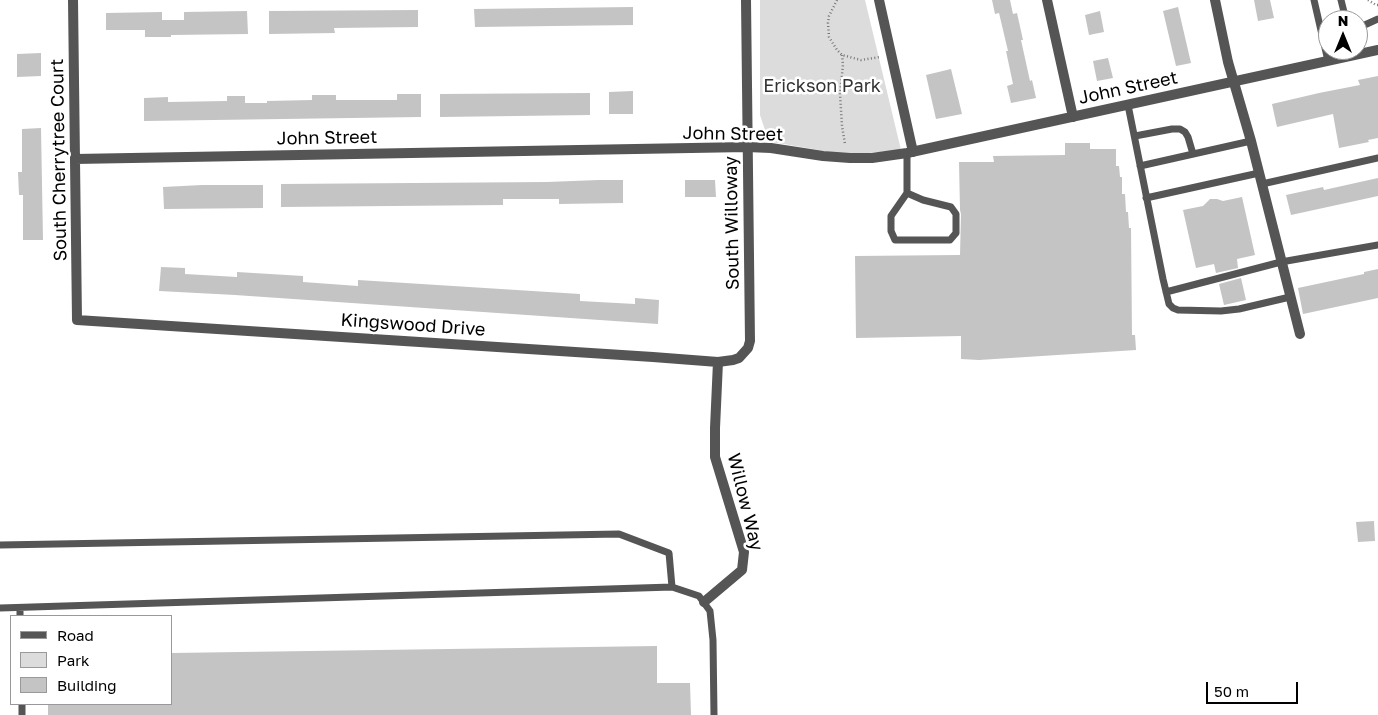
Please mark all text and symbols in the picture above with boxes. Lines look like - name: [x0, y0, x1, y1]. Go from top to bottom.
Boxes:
- north arrow: [1318, 10, 1368, 60]
- text: N: [1338, 12, 1348, 29]
- street label: South Cherrytree Court: [46, 58, 72, 262]
- street label: John Street: [1076, 67, 1180, 109]
- park label: Erickson Park: [763, 75, 881, 97]
- street label: John Street: [682, 122, 784, 146]
- street label: John Street: [276, 126, 378, 150]
- street label: South Willoway: [720, 156, 744, 290]
- street label: Kingswood Drive: [340, 309, 486, 341]
- street label: Willow Way: [722, 451, 768, 553]
- legend: [10, 615, 172, 705]
- text: Road: [57, 626, 94, 644]
- text: Park: [57, 651, 89, 669]
- scale bar: [1208, 672, 1300, 704]
- text: Building: [57, 676, 117, 694]
- text: 50 m: [1214, 682, 1249, 700]

